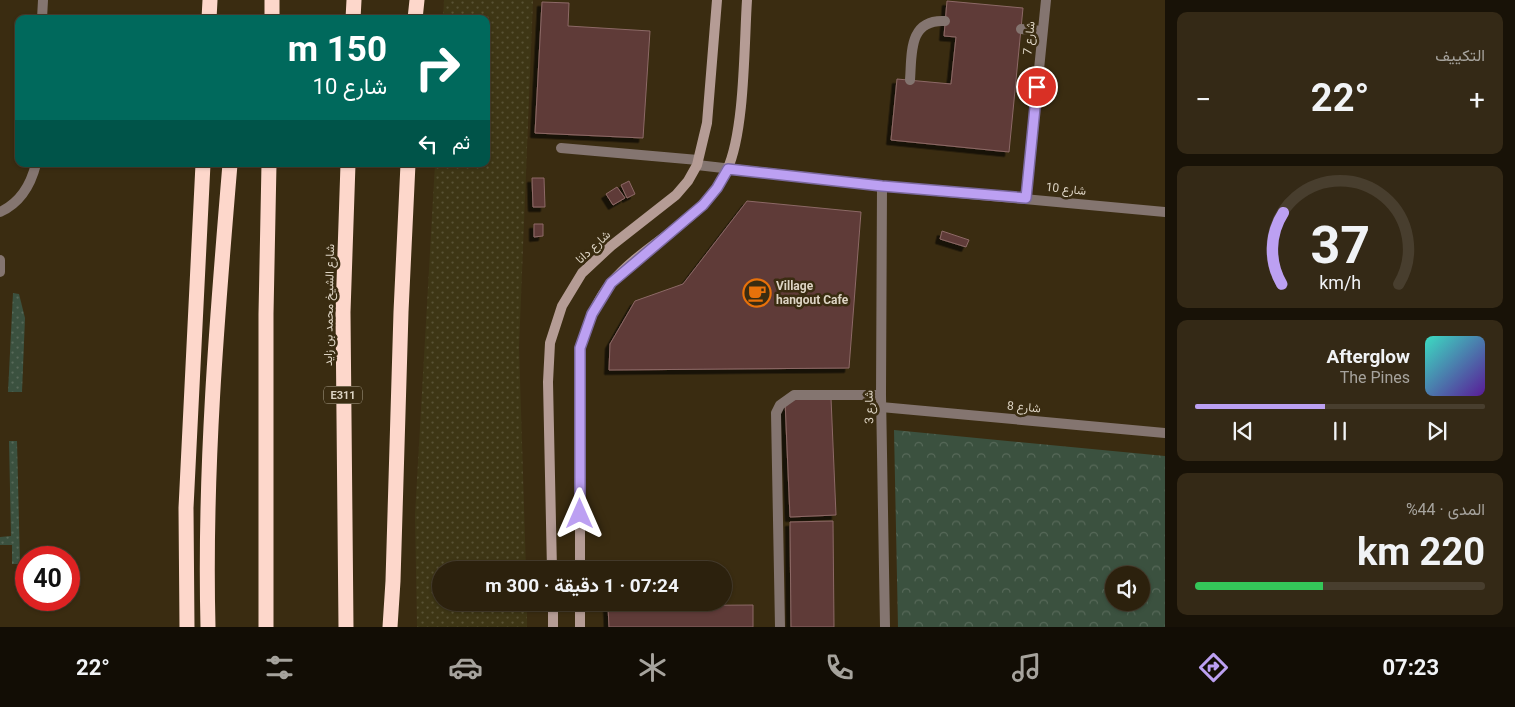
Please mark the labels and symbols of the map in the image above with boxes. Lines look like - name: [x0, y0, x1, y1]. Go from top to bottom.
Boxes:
- street label: شارع 7: [1020, 20, 1040, 56]
- pin: [1016, 66, 1058, 108]
- street label: شارع 10: [1045, 180, 1087, 200]
- street label: شارع دانا: [573, 227, 615, 268]
- street label: شارع الشيخ محمد بن زايد: [321, 244, 339, 366]
- cafe icon: Village hangout Cafe: [742, 278, 772, 308]
- place label: Village hangout Cafe: [776, 279, 849, 307]
- road number: E311: [324, 386, 362, 404]
- street label: شارع 3: [862, 390, 878, 424]
- street label: شارع 8: [1006, 399, 1041, 417]
- position arrow: [553, 487, 605, 539]
- speed limit sign: 40: [15, 546, 80, 611]

